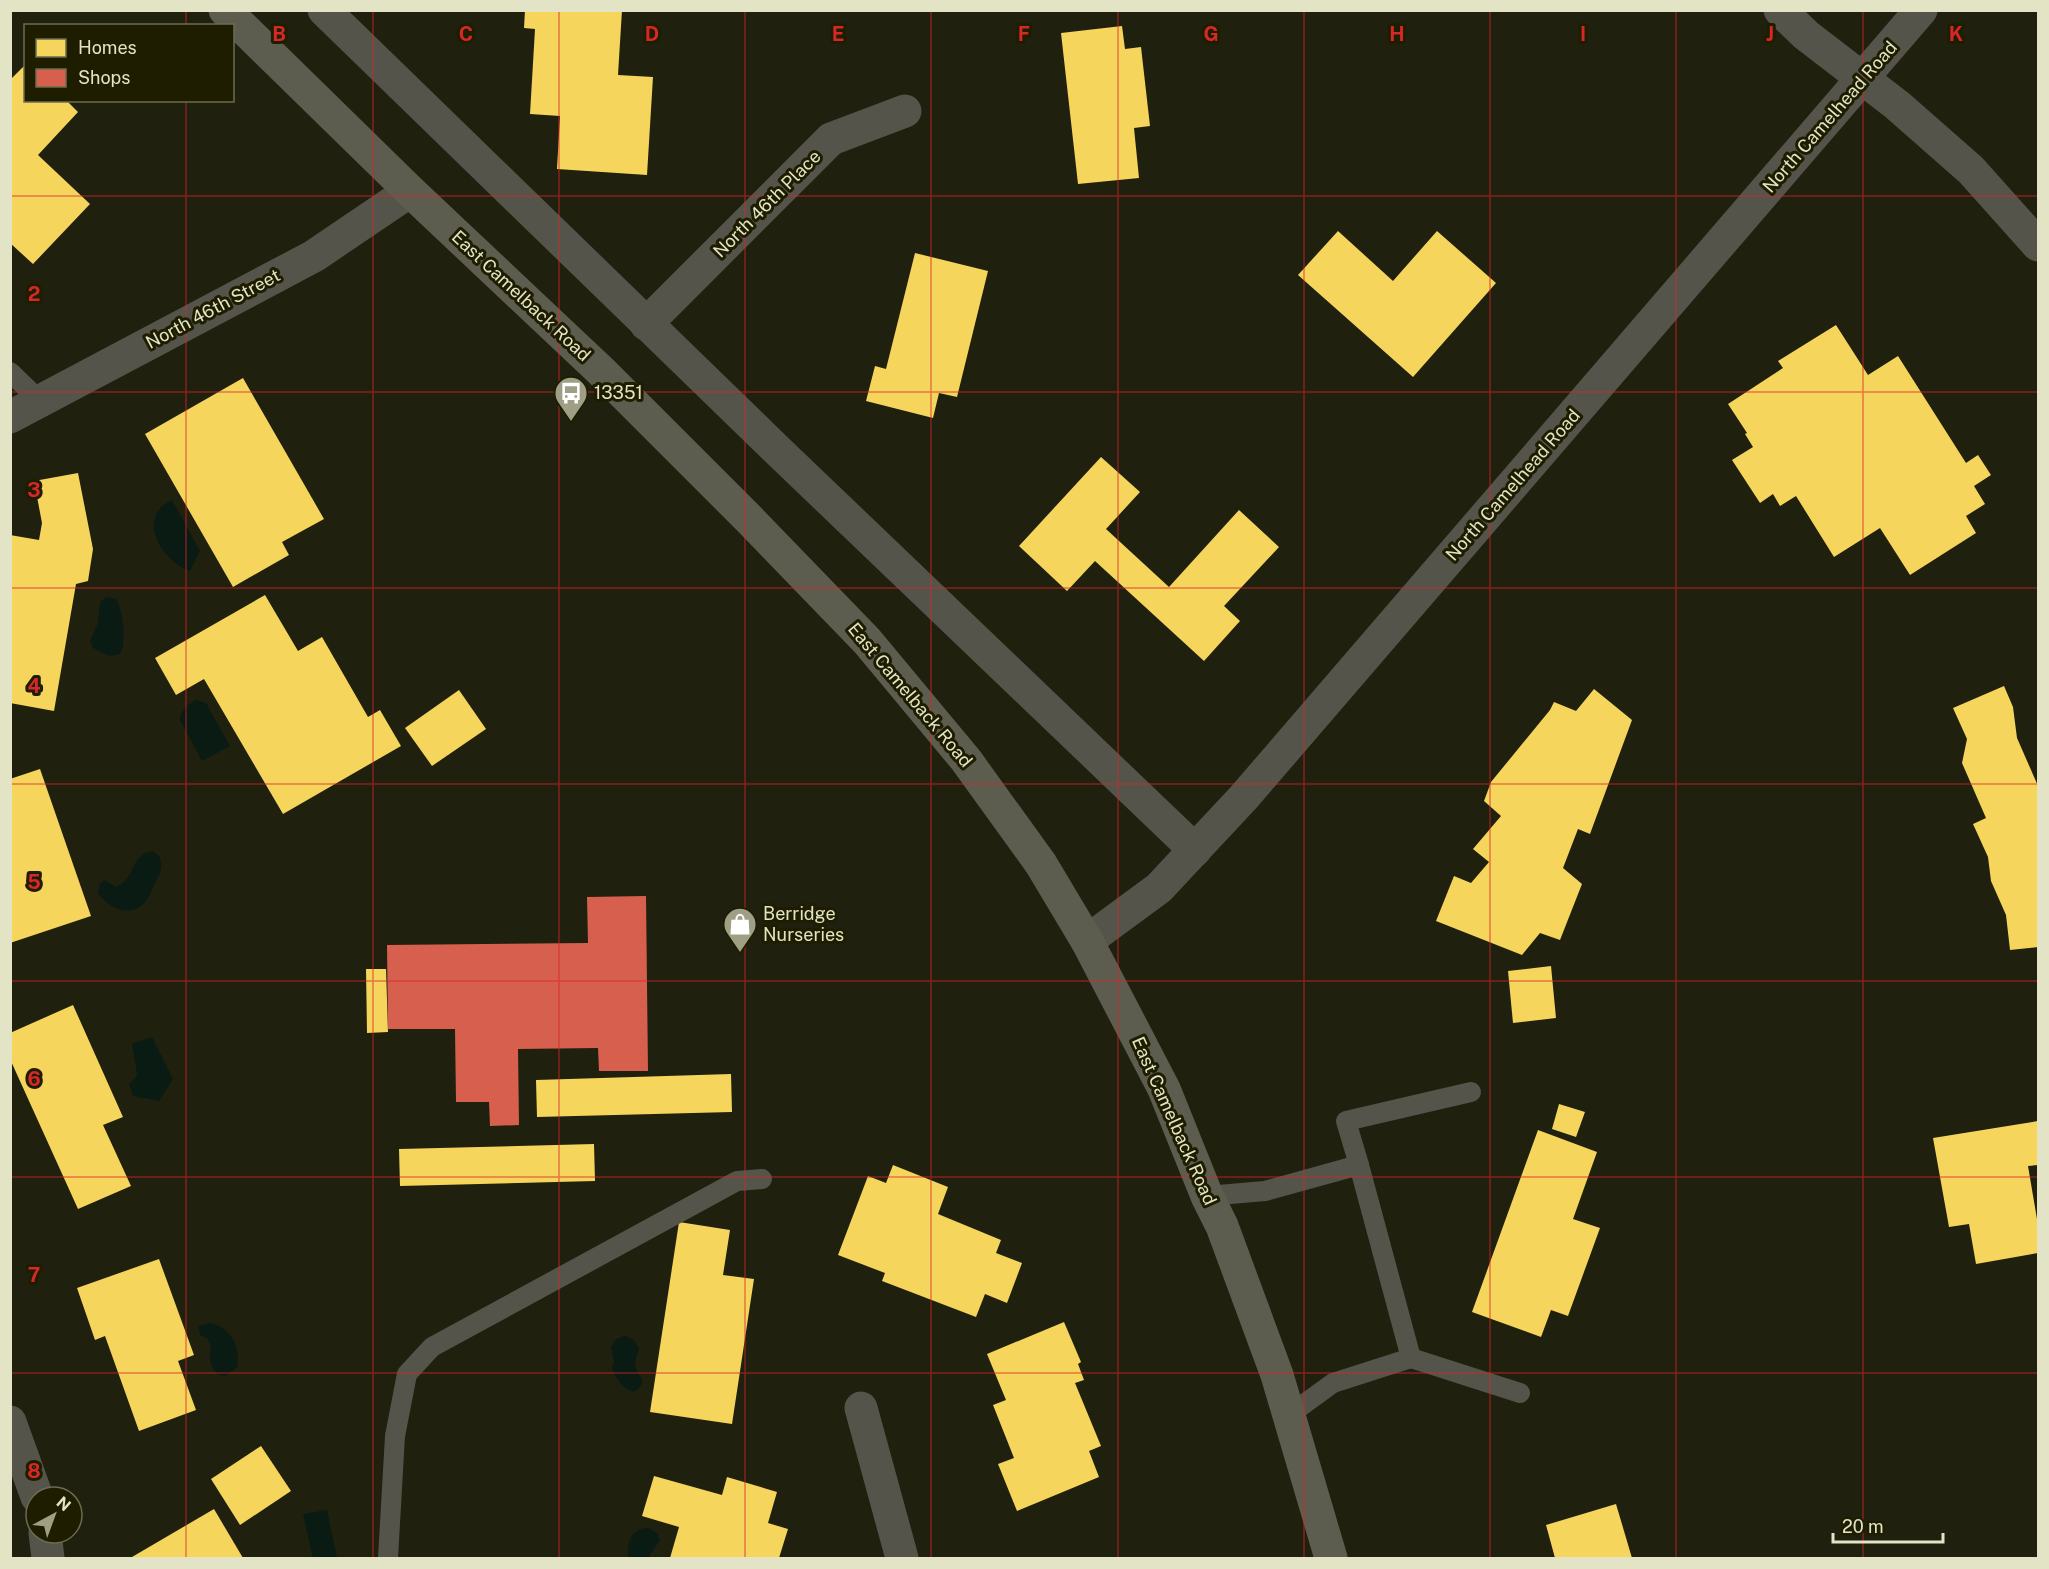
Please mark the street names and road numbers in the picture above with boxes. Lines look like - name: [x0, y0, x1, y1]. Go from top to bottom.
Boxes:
- street label: North Camelhead Road: [1758, 37, 1901, 197]
- street label: North 46th Place: [709, 146, 825, 262]
- street label: East Camelback Road: [448, 226, 595, 365]
- street label: North 46th Street: [142, 264, 283, 353]
- street label: North Camelhead Road: [1441, 405, 1584, 565]
- street label: East Camelback Road: [844, 618, 977, 771]
- street label: East Camelback Road: [1128, 1033, 1221, 1208]

